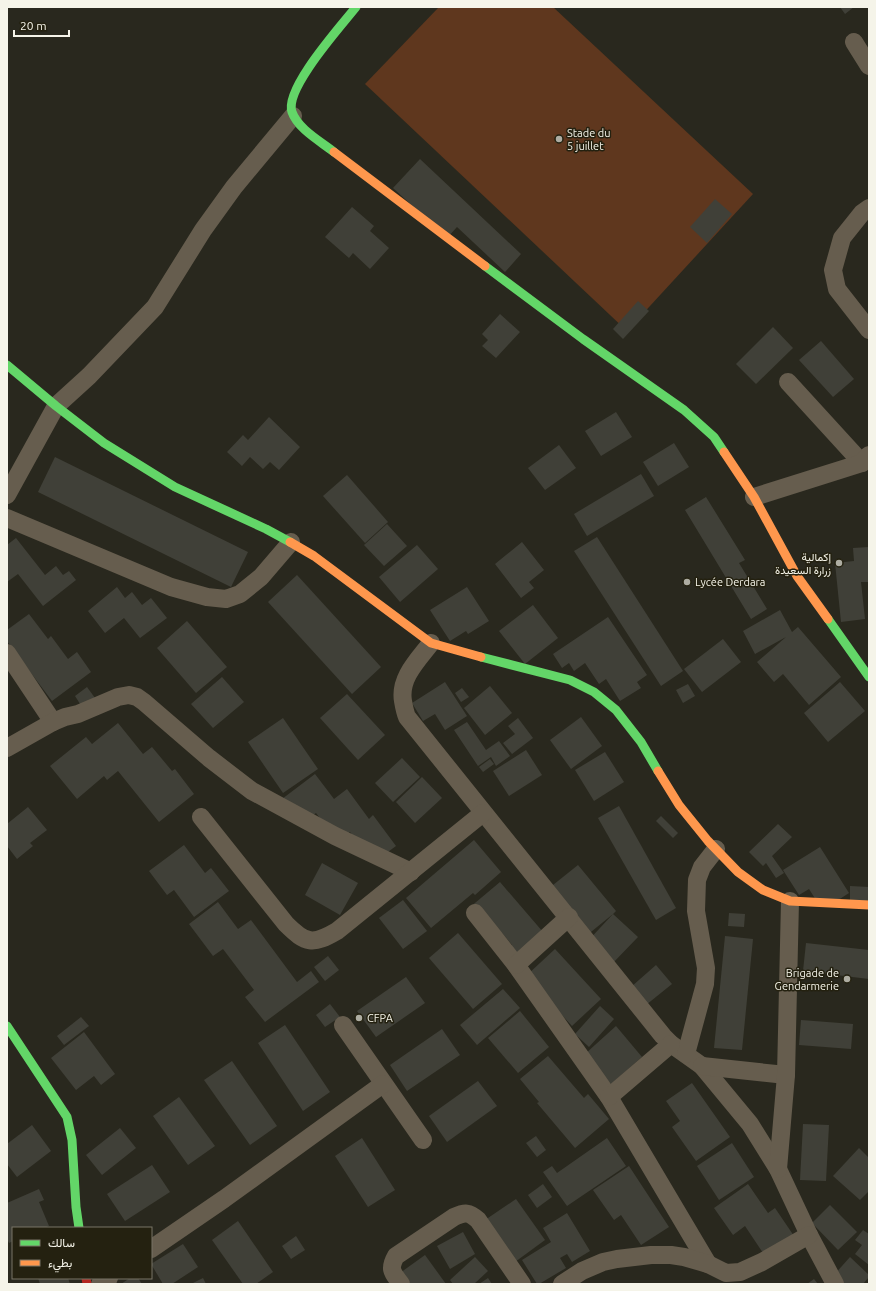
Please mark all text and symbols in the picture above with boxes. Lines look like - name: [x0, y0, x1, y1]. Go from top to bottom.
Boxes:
- scale bar: [14, 12, 69, 38]
- text: 20 m: [20, 19, 47, 32]
- place label: Stade du 5 juillet: [567, 127, 610, 152]
- marker: Stade du 5 juillet: [554, 134, 564, 144]
- place label: إكمالية زرارة السعيدة: [775, 551, 831, 577]
- marker: إكمالية زرارة السعيدة: [834, 558, 844, 568]
- place label: Lycée Derdara: [695, 576, 765, 588]
- marker: Lycée Derdara: [682, 577, 692, 587]
- place label: Brigade de Gendarmerie: [775, 967, 839, 992]
- marker: Brigade de Gendarmerie: [842, 974, 852, 984]
- place label: CFPA: [367, 1012, 394, 1024]
- marker: CFPA: [354, 1013, 364, 1023]
- legend: [12, 1227, 152, 1279]
- text: سالك: [48, 1236, 75, 1249]
- text: بطيء: [48, 1256, 72, 1273]

